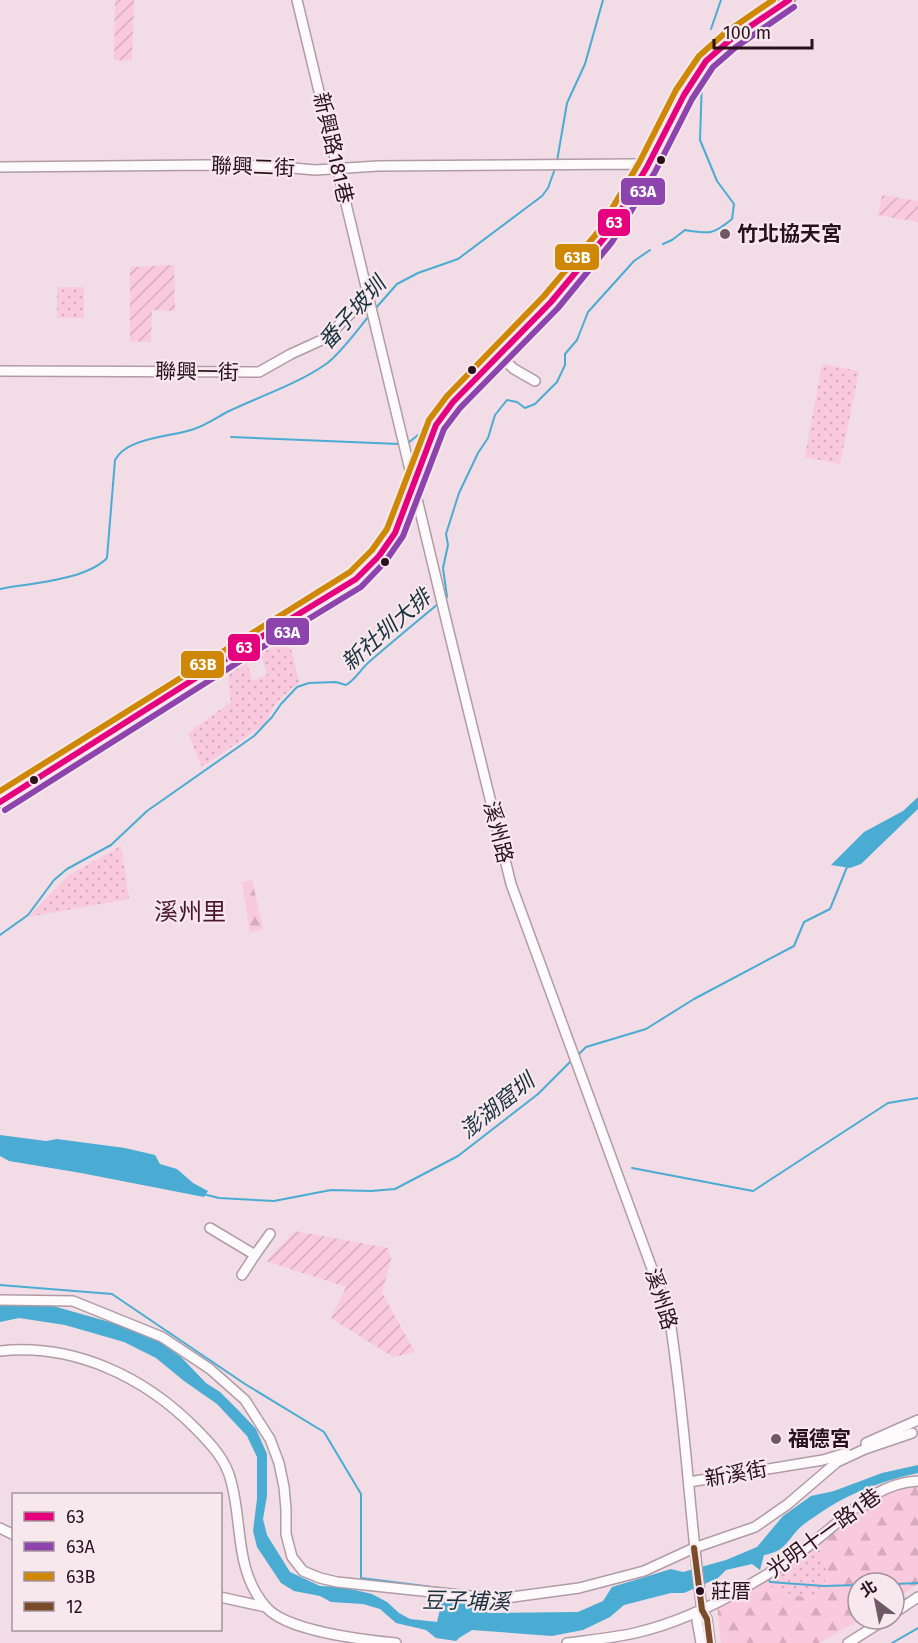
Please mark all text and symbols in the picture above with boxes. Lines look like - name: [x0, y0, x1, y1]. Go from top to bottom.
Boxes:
- scale bar: [714, 12, 812, 50]
- text: 100 m: [723, 22, 771, 44]
- street label: 新興路181巷: [308, 90, 358, 206]
- street label: 聯興二街: [211, 153, 295, 181]
- unlabelled marker: [655, 154, 667, 166]
- line badge: 63A: [620, 177, 666, 206]
- text: 63A: [630, 182, 657, 201]
- line badge: 63: [597, 208, 631, 237]
- text: 63: [605, 213, 623, 232]
- place label: 竹北協天宮: [737, 221, 842, 247]
- marker: 竹北協天宮: [718, 227, 732, 241]
- line badge: 63B: [554, 243, 600, 271]
- text: 63B: [563, 248, 591, 267]
- water label: 番子坡圳: [313, 269, 393, 355]
- street label: 聯興一街: [155, 358, 239, 386]
- unlabelled marker: [466, 364, 478, 376]
- unlabelled marker: [379, 556, 391, 568]
- water label: 新社圳大排: [336, 582, 439, 676]
- line badge: 63A: [265, 617, 310, 646]
- text: 63A: [274, 623, 301, 642]
- line badge: 63: [227, 633, 261, 662]
- text: 63: [235, 638, 253, 657]
- line badge: 63B: [180, 650, 225, 679]
- text: 63B: [189, 655, 217, 674]
- unlabelled marker: [28, 774, 40, 786]
- street label: 溪州路: [478, 798, 518, 866]
- district label: 溪州里: [154, 898, 226, 926]
- water label: 澎湖窟圳: [454, 1066, 542, 1144]
- street label: 溪州路: [639, 1265, 683, 1333]
- place label: 福德宮: [788, 1426, 851, 1452]
- marker: 福德宮: [769, 1432, 783, 1446]
- street label: 新溪街: [703, 1456, 769, 1492]
- street label: 光明十一路1巷: [762, 1483, 886, 1583]
- legend: [12, 1493, 222, 1631]
- text: 63: [66, 1506, 84, 1528]
- text: 63A: [66, 1536, 95, 1558]
- text: 63B: [66, 1566, 95, 1588]
- north arrow: [846, 1571, 906, 1631]
- text: 北: [856, 1576, 880, 1601]
- place label: 莊厝: [711, 1579, 751, 1603]
- marker: 莊厝: [694, 1585, 706, 1597]
- water label: 豆子埔溪: [422, 1587, 513, 1615]
- text: 12: [66, 1596, 83, 1618]

